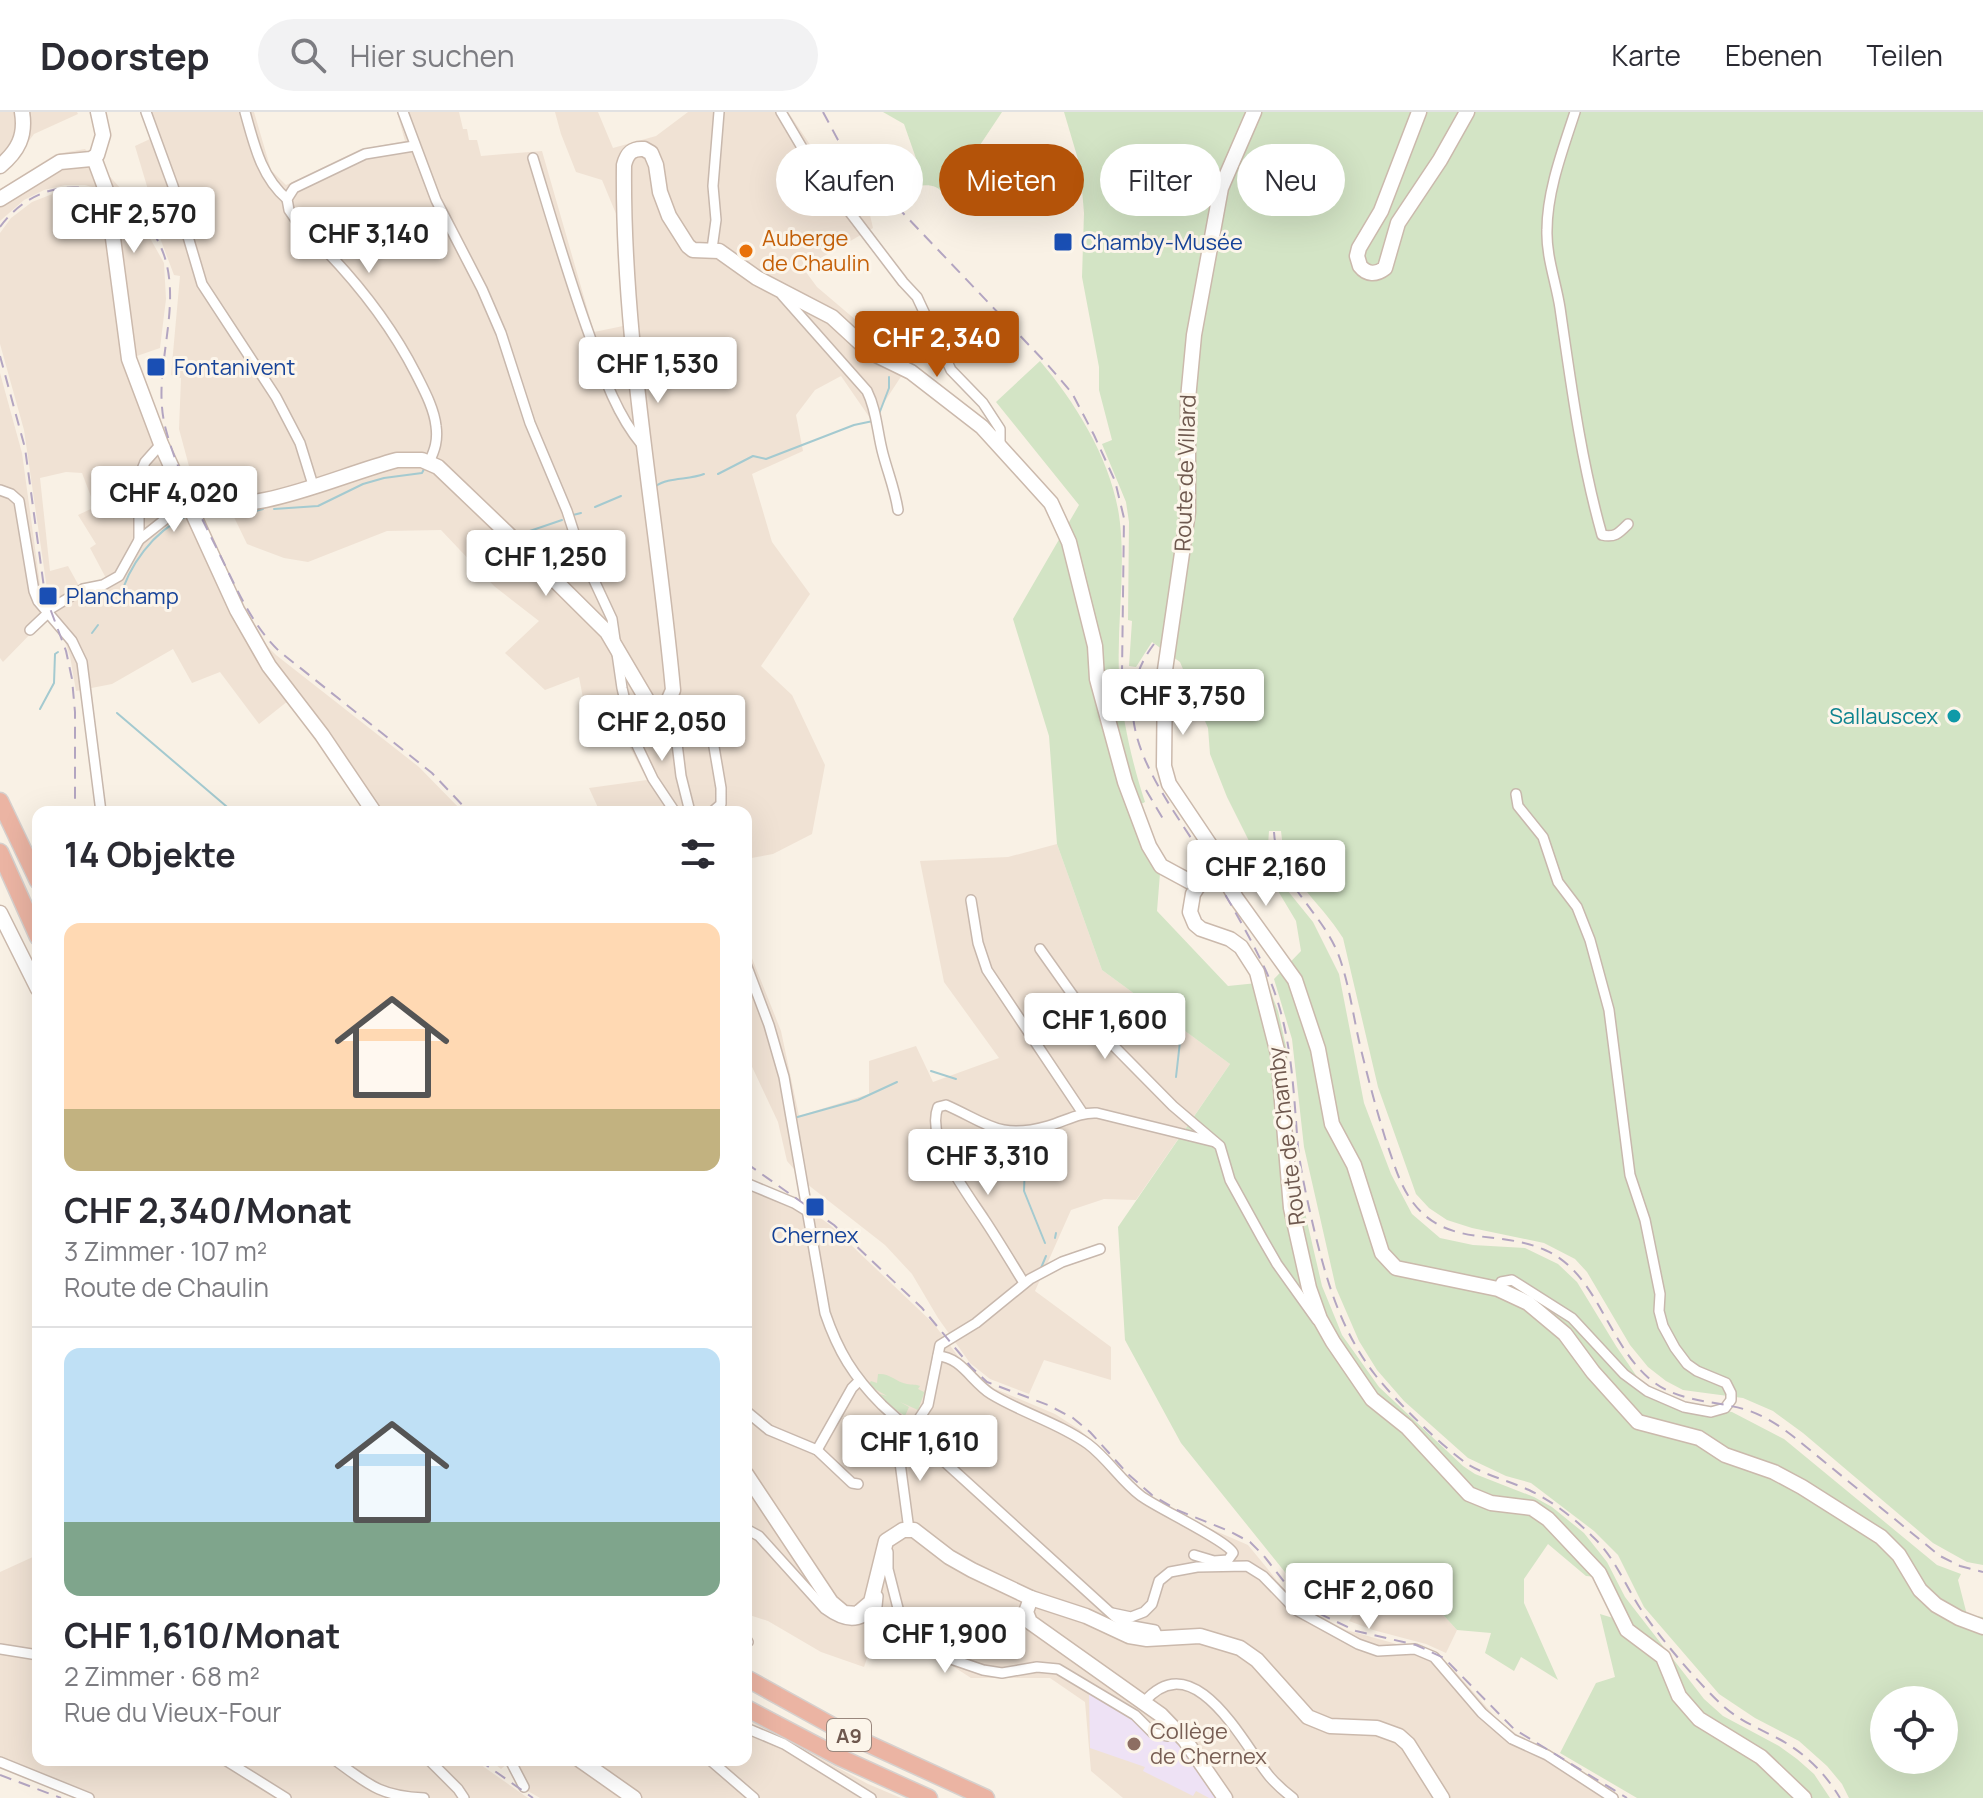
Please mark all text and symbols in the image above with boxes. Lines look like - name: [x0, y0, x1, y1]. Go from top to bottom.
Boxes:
- search box: [258, 19, 818, 91]
- text: Doorstep: [40, 29, 210, 81]
- icon: search: [286, 33, 330, 77]
- text: Hier suchen: [350, 35, 515, 76]
- text: Karte: [1612, 36, 1681, 74]
- text: Ebenen: [1725, 36, 1823, 74]
- text: Teilen: [1867, 36, 1943, 74]
- chip: Kaufen: [776, 144, 923, 216]
- chip: Mieten: [939, 144, 1084, 216]
- chip: Filter: [1100, 144, 1221, 216]
- chip: Neu: [1237, 144, 1345, 216]
- pin: CHF 2,570: [42, 187, 226, 255]
- text: CHF 2,570: [71, 195, 197, 231]
- pin: CHF 3,140: [277, 207, 461, 275]
- text: CHF 3,140: [309, 215, 429, 251]
- place label: Auberge de Chaulin: [762, 223, 870, 278]
- place label: Chamby-Musée: [1081, 227, 1243, 257]
- marker: Chamby-Musée: [1052, 231, 1074, 253]
- marker: Auberge de Chaulin: [737, 242, 755, 260]
- pin: CHF 2,340: [845, 311, 1029, 379]
- text: CHF 2,340: [873, 319, 1001, 355]
- pin: CHF 1,530: [566, 337, 750, 405]
- text: CHF 1,530: [597, 345, 719, 381]
- place label: Fontanivent: [174, 352, 295, 382]
- marker: Fontanivent: [145, 356, 167, 378]
- street label: Route de Villard: [1167, 394, 1203, 552]
- pin: CHF 4,020: [82, 466, 266, 534]
- text: CHF 4,020: [109, 474, 239, 510]
- pin: CHF 1,250: [454, 530, 638, 598]
- text: CHF 1,250: [485, 538, 607, 574]
- place label: Planchamp: [66, 581, 179, 611]
- marker: Planchamp: [37, 585, 59, 607]
- pin: CHF 3,750: [1091, 669, 1275, 737]
- text: CHF 3,750: [1120, 677, 1246, 713]
- pin: CHF 2,050: [570, 695, 754, 763]
- place label: Sallauscex: [1829, 701, 1938, 731]
- text: CHF 2,050: [597, 703, 727, 739]
- marker: Sallauscex: [1945, 707, 1963, 725]
- text: 14 Objekte: [64, 831, 236, 877]
- icon: filters: [676, 832, 720, 876]
- pin: CHF 2,160: [1174, 840, 1358, 908]
- text: CHF 2,160: [1205, 848, 1327, 884]
- icon: home: [320, 975, 464, 1119]
- pin: CHF 1,600: [1013, 993, 1197, 1061]
- text: CHF 1,600: [1042, 1001, 1168, 1037]
- street label: Route de Chamby: [1260, 1045, 1312, 1227]
- pin: CHF 3,310: [896, 1129, 1080, 1197]
- text: CHF 3,310: [926, 1137, 1050, 1173]
- text: CHF 2,340/Monat: [64, 1187, 352, 1233]
- marker: Chernex: [804, 1196, 826, 1218]
- place label: Chernex: [772, 1220, 859, 1250]
- text: 3 Zimmer · 107 m²: [64, 1233, 267, 1269]
- text: Route de Chaulin: [64, 1269, 269, 1305]
- icon: home: [320, 1400, 464, 1544]
- pin: CHF 1,610: [828, 1415, 1012, 1483]
- text: CHF 1,610: [860, 1423, 980, 1459]
- pin: CHF 2,060: [1277, 1563, 1461, 1631]
- text: CHF 2,060: [1304, 1571, 1434, 1607]
- pin: CHF 1,900: [853, 1607, 1037, 1675]
- text: CHF 1,610/Monat: [64, 1612, 340, 1658]
- text: CHF 1,900: [882, 1615, 1008, 1651]
- text: 2 Zimmer · 68 m²: [64, 1658, 260, 1694]
- map controls: [1870, 1686, 1958, 1774]
- button: locate: [1870, 1686, 1958, 1774]
- text: Rue du Vieux-Four: [64, 1694, 282, 1730]
- place label: Collège de Chernex: [1150, 1716, 1267, 1771]
- road number: A9: [827, 1719, 871, 1751]
- marker: Collège de Chernex: [1125, 1735, 1143, 1753]

